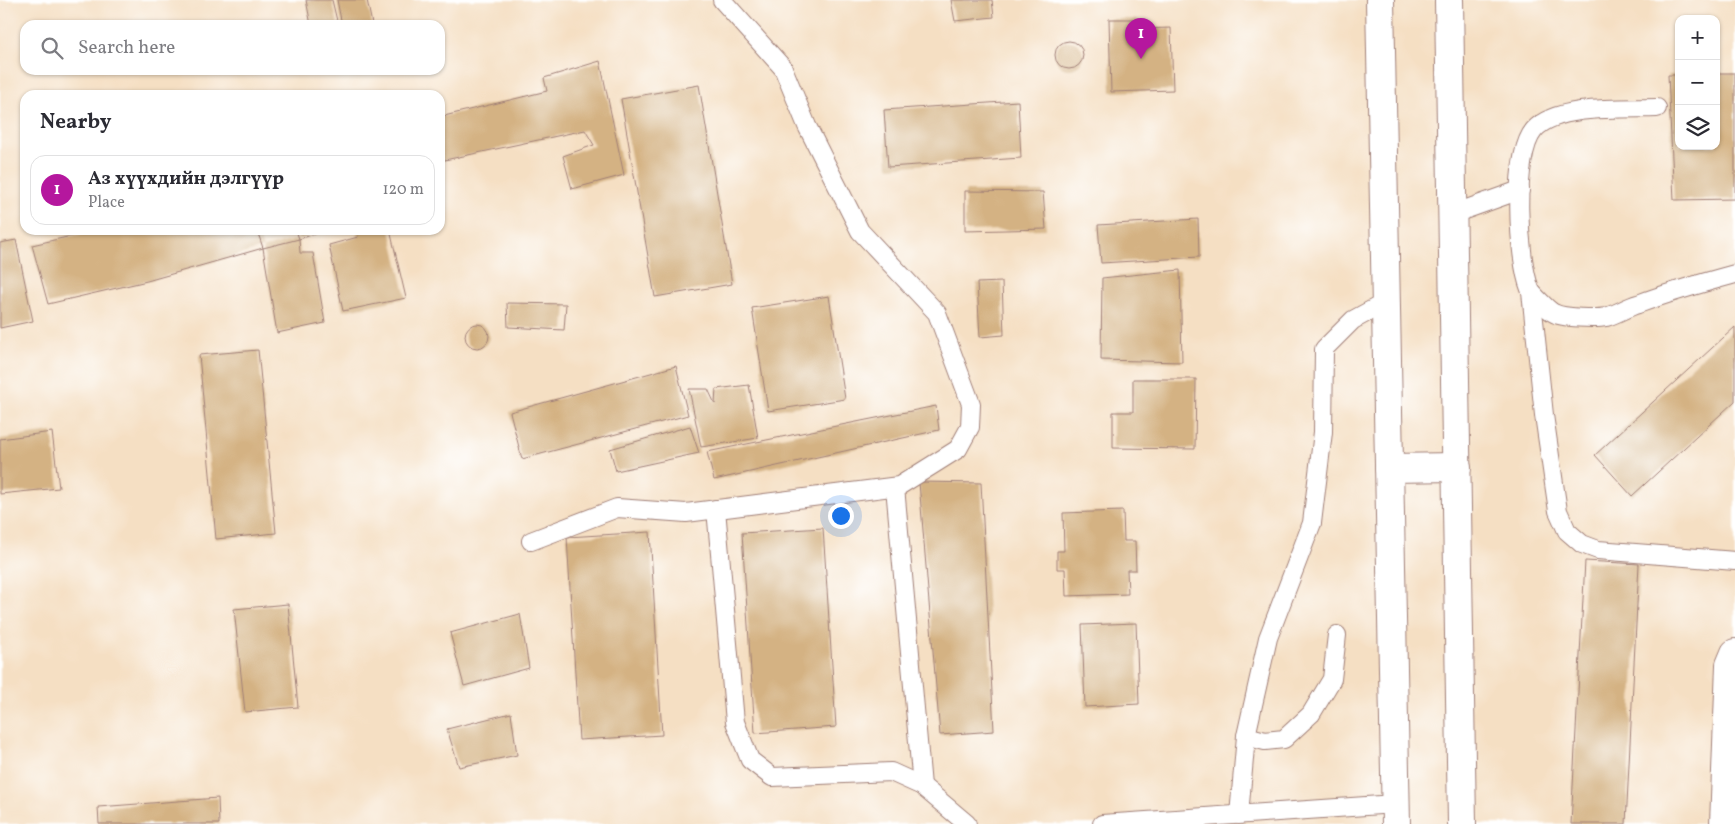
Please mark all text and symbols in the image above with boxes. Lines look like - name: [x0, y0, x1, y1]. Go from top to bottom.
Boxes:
- map controls: [1675, 15, 1720, 150]
- button: +: [1675, 15, 1720, 60]
- pin: 1: [1125, 18, 1157, 59]
- search box: [20, 20, 445, 75]
- icon: search: [38, 34, 66, 62]
- text: Search here: [78, 35, 175, 61]
- button: −: [1675, 60, 1720, 105]
- button: layers: [1675, 105, 1720, 150]
- text: Nearby: [40, 108, 111, 137]
- text: Аз хүүхдийн дэлгүүр: [88, 166, 284, 192]
- text: 1: [54, 179, 60, 201]
- text: 120 m: [382, 179, 424, 201]
- text: Place: [88, 192, 125, 214]
- your location: [828, 503, 854, 529]

